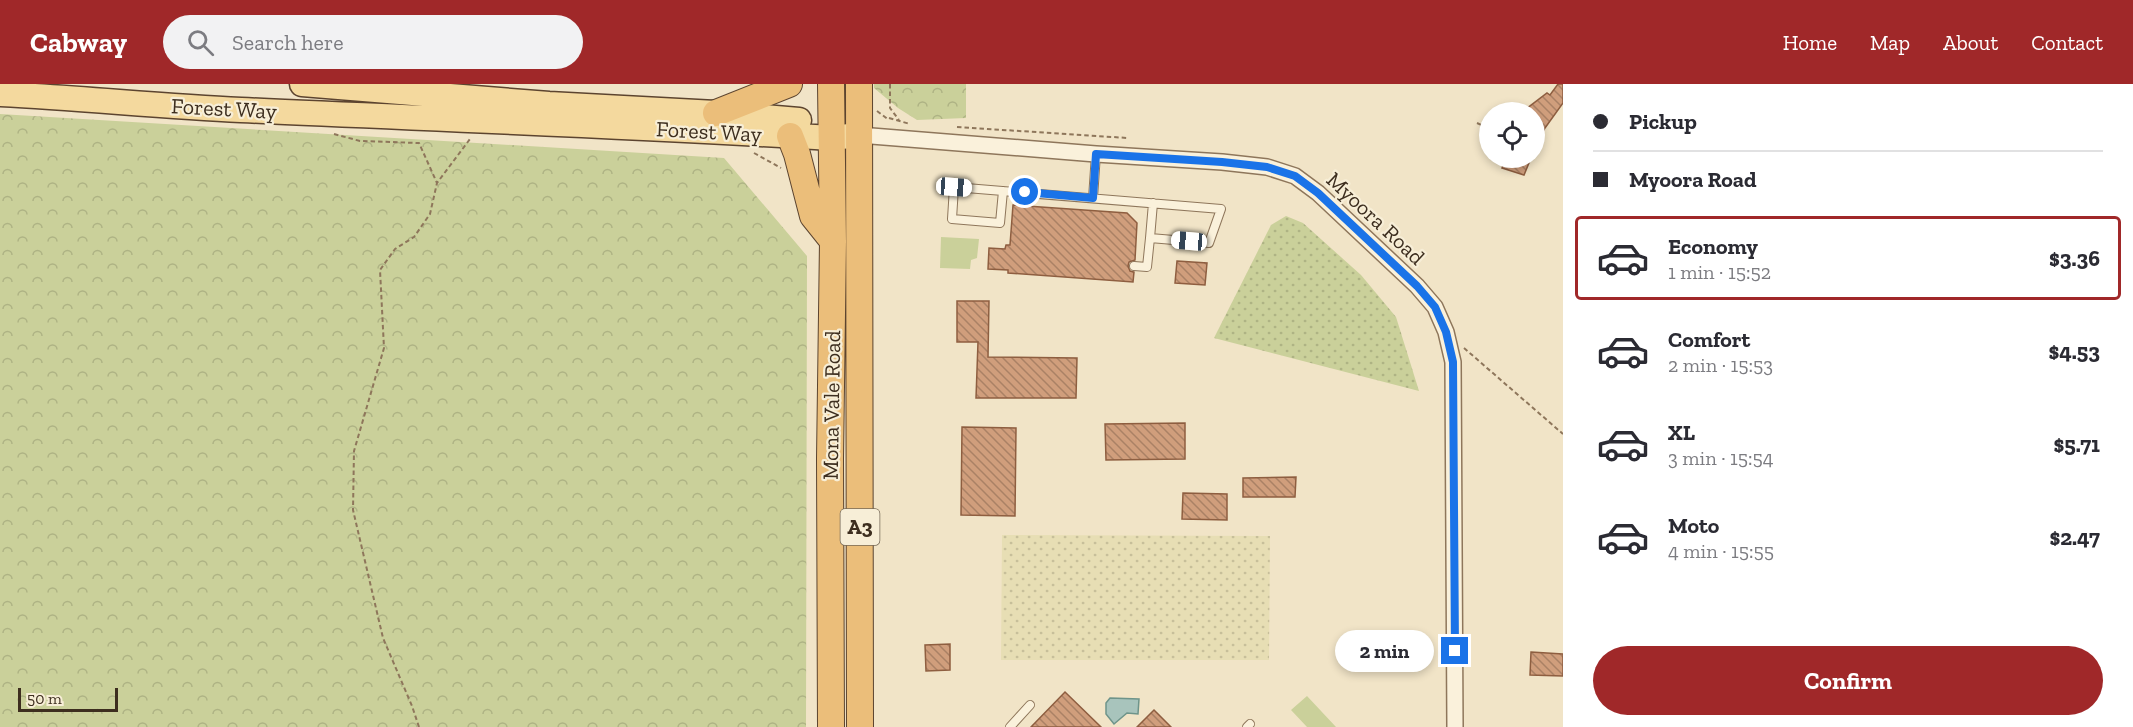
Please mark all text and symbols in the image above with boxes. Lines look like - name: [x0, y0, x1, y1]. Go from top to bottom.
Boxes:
- search box: [163, 15, 583, 69]
- text: Cabway: [30, 26, 127, 59]
- icon: search: [184, 26, 217, 59]
- text: Search here: [232, 29, 344, 56]
- text: Home: [1783, 30, 1837, 55]
- text: Map: [1870, 30, 1910, 55]
- text: About: [1943, 30, 1998, 55]
- text: Contact: [2031, 30, 2103, 55]
- street label: Forest Way: [170, 92, 278, 125]
- map controls: [1479, 102, 1545, 168]
- button: locate: [1479, 102, 1545, 168]
- text: Pickup: [1629, 108, 1697, 135]
- street label: Forest Way: [655, 115, 763, 148]
- street label: Myoora Road: [1321, 166, 1430, 271]
- text: Myoora Road: [1629, 166, 1756, 193]
- car: [935, 177, 973, 197]
- route start: [1011, 178, 1038, 205]
- car: [1170, 230, 1208, 252]
- icon: car: [1596, 231, 1650, 285]
- text: Economy: [1668, 233, 1758, 260]
- text: $3.36: [2049, 245, 2100, 272]
- text: 1 min · 15:52: [1668, 260, 1771, 284]
- icon: car: [1596, 324, 1650, 378]
- text: Comfort: [1668, 326, 1750, 353]
- street label: Mona Vale Road: [817, 330, 846, 480]
- text: $4.53: [2048, 338, 2100, 365]
- text: 2 min · 15:53: [1668, 353, 1773, 377]
- icon: car: [1596, 417, 1650, 471]
- text: XL: [1668, 419, 1695, 446]
- text: $5.71: [2054, 431, 2100, 458]
- text: 3 min · 15:54: [1668, 446, 1774, 470]
- road number: A3: [840, 509, 880, 545]
- icon: car: [1596, 510, 1650, 564]
- text: Moto: [1668, 512, 1719, 539]
- text: $2.47: [2049, 524, 2100, 551]
- text: 4 min · 15:55: [1668, 539, 1774, 563]
- callout: 2 min: [1335, 630, 1434, 672]
- route end: [1441, 637, 1468, 664]
- text: 2 min: [1360, 639, 1409, 663]
- button: Confirm: [1593, 646, 2103, 715]
- scale bar: [18, 685, 118, 712]
- text: 50 m: [27, 689, 62, 708]

